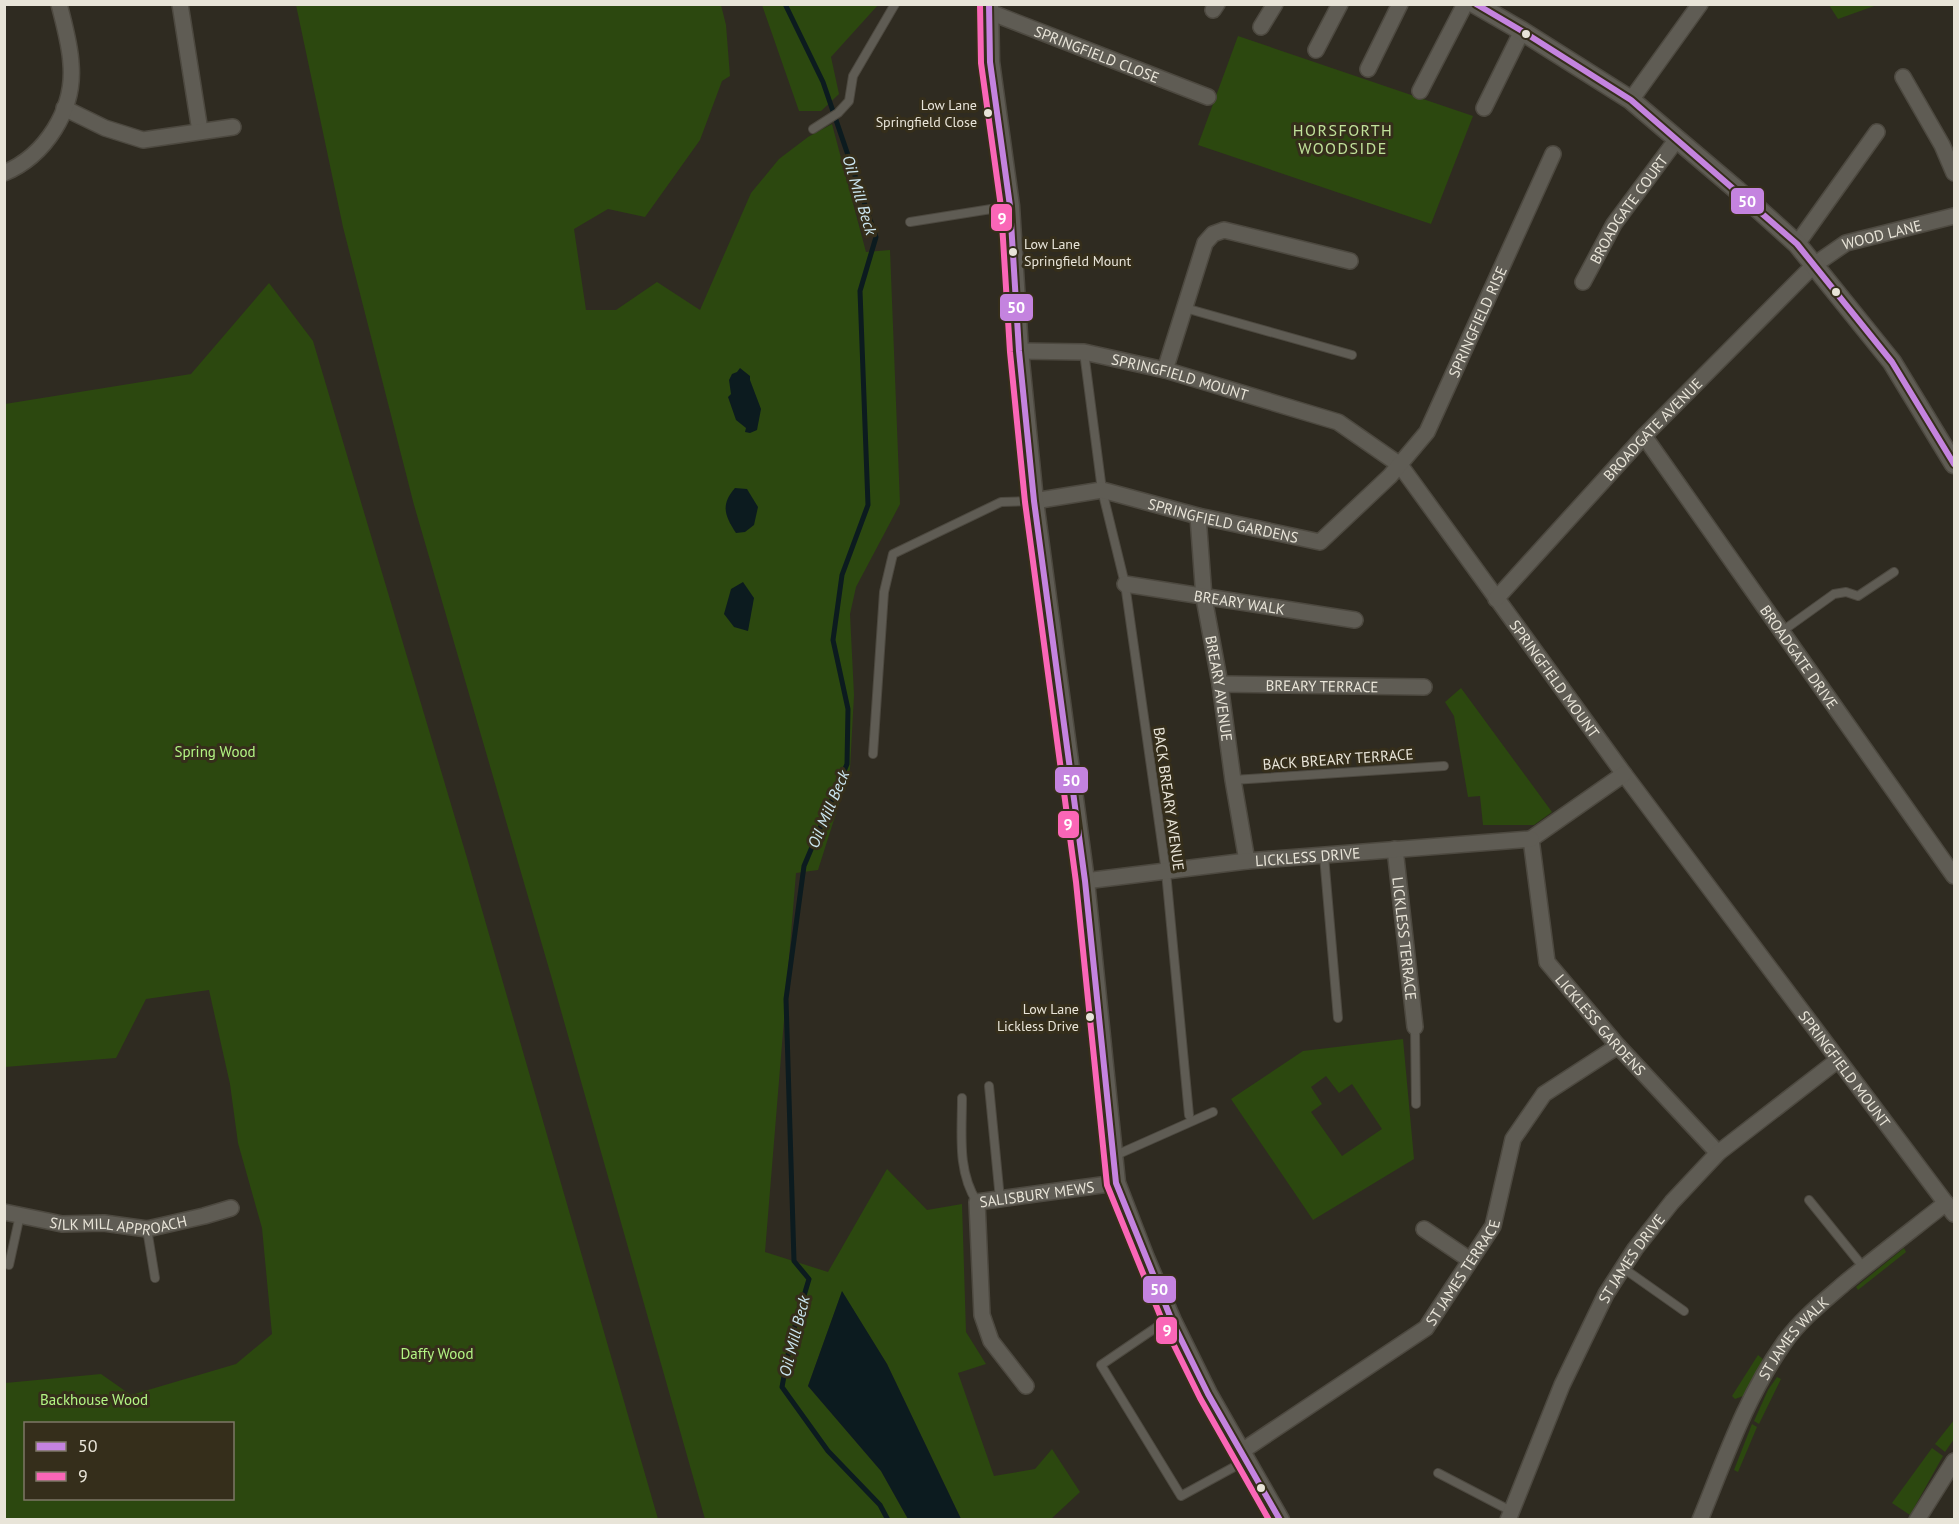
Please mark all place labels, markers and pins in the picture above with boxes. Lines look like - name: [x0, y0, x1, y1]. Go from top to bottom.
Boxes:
- unlabelled marker: [1520, 28, 1532, 40]
- place label: Low Lane Springfield Close: [876, 96, 977, 131]
- marker: Low Lane Springfield Close: [982, 107, 994, 119]
- place label: Low Lane Springfield Mount: [1024, 235, 1132, 270]
- marker: Low Lane Springfield Mount: [1007, 246, 1019, 258]
- unlabelled marker: [1830, 286, 1842, 298]
- place label: Low Lane Lickless Drive: [997, 1000, 1079, 1035]
- marker: Low Lane Lickless Drive: [1084, 1011, 1096, 1023]
- unlabelled marker: [1255, 1482, 1267, 1494]

